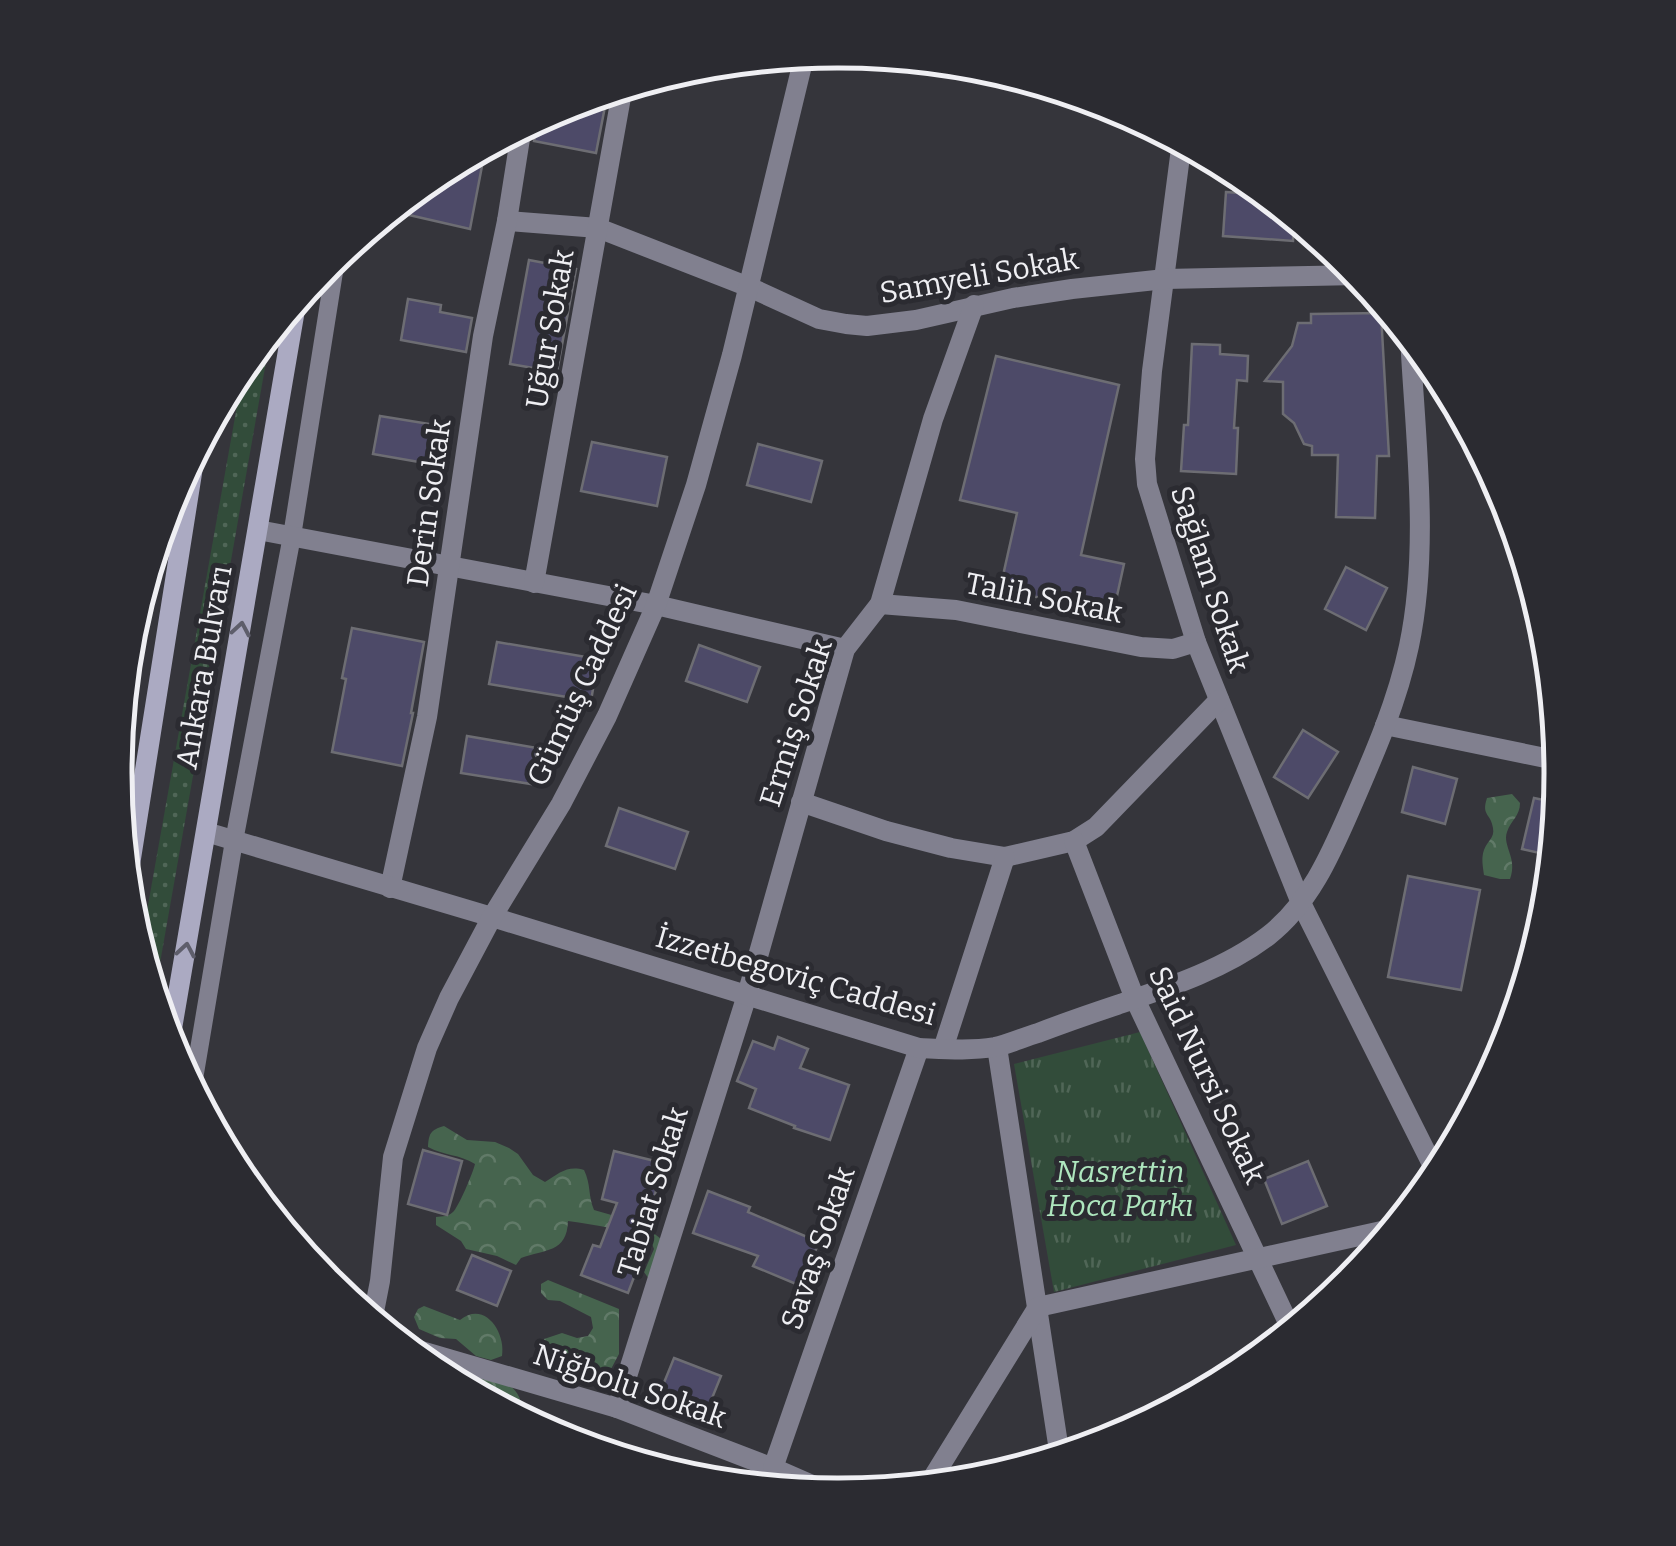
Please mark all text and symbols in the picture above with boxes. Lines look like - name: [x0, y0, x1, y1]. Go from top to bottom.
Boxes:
- street label: Samyeli Sokak: [877, 241, 1081, 311]
- street label: Uğur Sokak: [518, 247, 582, 411]
- street label: Derin Sokak: [399, 417, 459, 589]
- street label: Sağlam Sokak: [1163, 481, 1257, 677]
- street label: Ankara Bulvarı: [168, 562, 240, 772]
- street label: Talih Sokak: [963, 565, 1125, 631]
- street label: Gümüş Caddesi: [519, 578, 645, 792]
- one-way arrow: [230, 621, 251, 638]
- street label: Ermiş Sokak: [752, 635, 840, 811]
- street label: İzzetbegoviç Caddesi: [652, 919, 940, 1033]
- one-way arrow: [175, 941, 196, 958]
- street label: Said Nursi Sokak: [1141, 961, 1273, 1189]
- street label: Tabiat Sokak: [610, 1103, 696, 1281]
- park label: Nasrettin Hoca Parkı: [1046, 1154, 1194, 1224]
- street label: Savaş Sokak: [773, 1162, 863, 1334]
- street label: Niğbolu Sokak: [529, 1336, 731, 1436]

